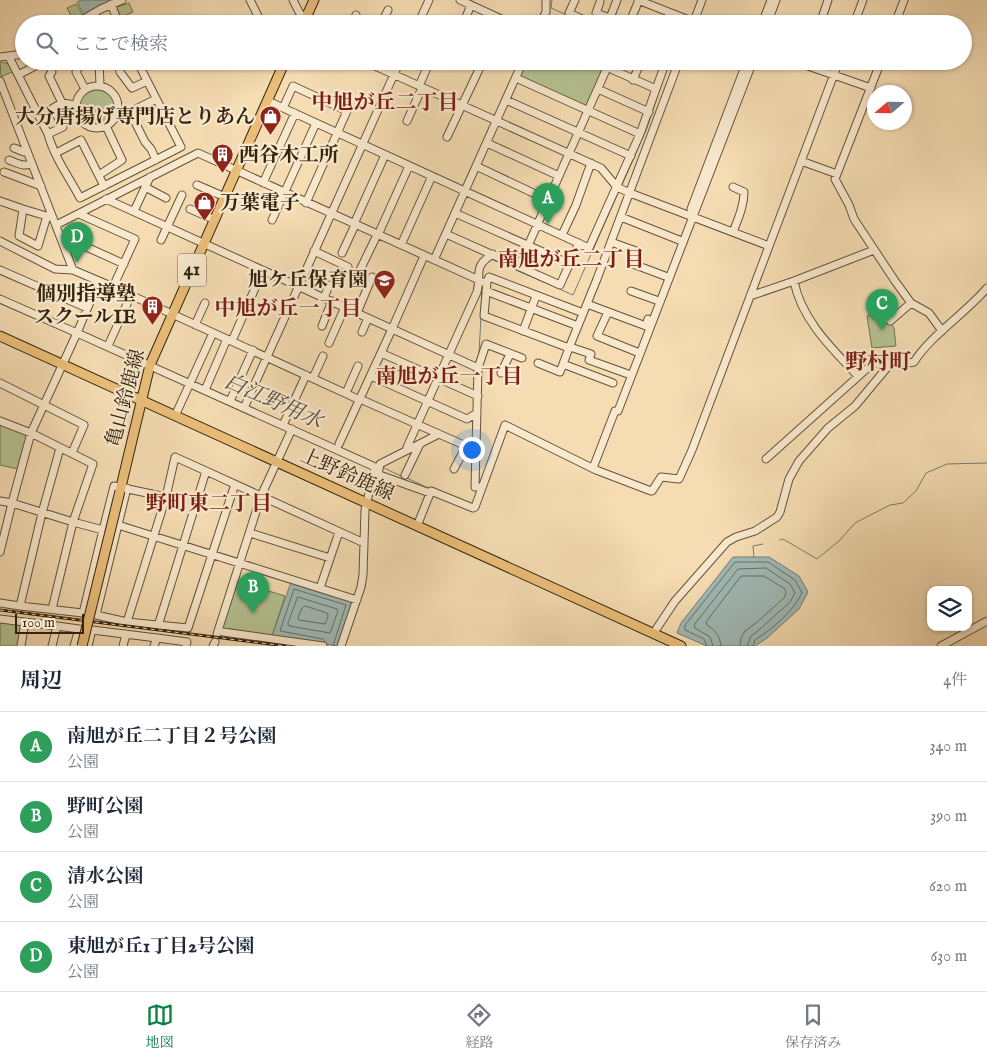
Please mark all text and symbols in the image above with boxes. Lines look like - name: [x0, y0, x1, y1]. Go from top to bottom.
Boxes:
- search box: [15, 15, 972, 70]
- icon: search: [33, 29, 61, 57]
- text: ここで検索: [73, 33, 168, 57]
- north arrow: [867, 85, 912, 130]
- district label: 中旭が丘二丁目: [312, 90, 459, 117]
- place label: 大分唐揚げ専門店とりあん: [15, 105, 255, 130]
- shop icon: 大分唐揚げ専門店とりあん: [259, 105, 283, 136]
- building icon: 西谷木工所: [211, 143, 235, 174]
- place label: 西谷木工所: [239, 143, 339, 168]
- pin: A: [532, 183, 564, 224]
- shop icon: 万葉電子: [192, 191, 216, 222]
- place label: 万葉電子: [220, 191, 300, 216]
- pin: D: [61, 222, 93, 263]
- district label: 南旭が丘二丁目: [498, 247, 645, 274]
- road number: 41: [178, 254, 206, 286]
- place label: 旭ケ丘保育園: [248, 268, 368, 293]
- school or university icon: 旭ケ丘保育園: [372, 268, 396, 299]
- place label: 個別指導塾 スクールIE: [34, 282, 136, 330]
- pin: C: [866, 289, 898, 330]
- building icon: 個別指導塾 スクールIE: [140, 294, 164, 325]
- district label: 中旭が丘一丁目: [215, 296, 362, 323]
- street label: 亀山鈴鹿線: [101, 346, 151, 450]
- district label: 野村町: [845, 349, 911, 377]
- district label: 南旭が丘一丁目: [376, 364, 523, 391]
- water label: 白江野用水: [220, 368, 328, 436]
- your location: [459, 437, 485, 463]
- street label: 上野鈴鹿線: [296, 443, 398, 507]
- district label: 野町東二丁目: [146, 491, 272, 518]
- pin: B: [237, 572, 269, 613]
- map controls: [927, 586, 972, 631]
- button: layers: [927, 586, 972, 631]
- scale bar: [15, 611, 84, 634]
- text: 100 m: [22, 614, 55, 632]
- text: 周辺: [20, 668, 62, 695]
- text: 4件: [943, 671, 967, 691]
- text: 南旭が丘二丁目２号公園: [67, 725, 276, 749]
- text: A: [31, 737, 41, 757]
- text: 340 m: [929, 737, 967, 757]
- text: 公園: [67, 753, 99, 773]
- text: 野町公園: [67, 795, 143, 819]
- text: B: [31, 807, 41, 827]
- text: 390 m: [930, 807, 967, 827]
- text: 公園: [67, 823, 99, 843]
- text: 清水公園: [67, 865, 143, 889]
- text: C: [30, 877, 42, 897]
- text: 620 m: [929, 877, 967, 897]
- text: 公園: [67, 893, 99, 913]
- text: 東旭が丘1丁目2号公園: [67, 935, 254, 959]
- text: D: [30, 947, 42, 967]
- text: 630 m: [931, 947, 967, 967]
- text: 公園: [67, 963, 99, 983]
- tab: 地図: [146, 1001, 174, 1052]
- tab: 経路: [465, 1001, 493, 1052]
- tab: 保存済み: [785, 1001, 841, 1052]

